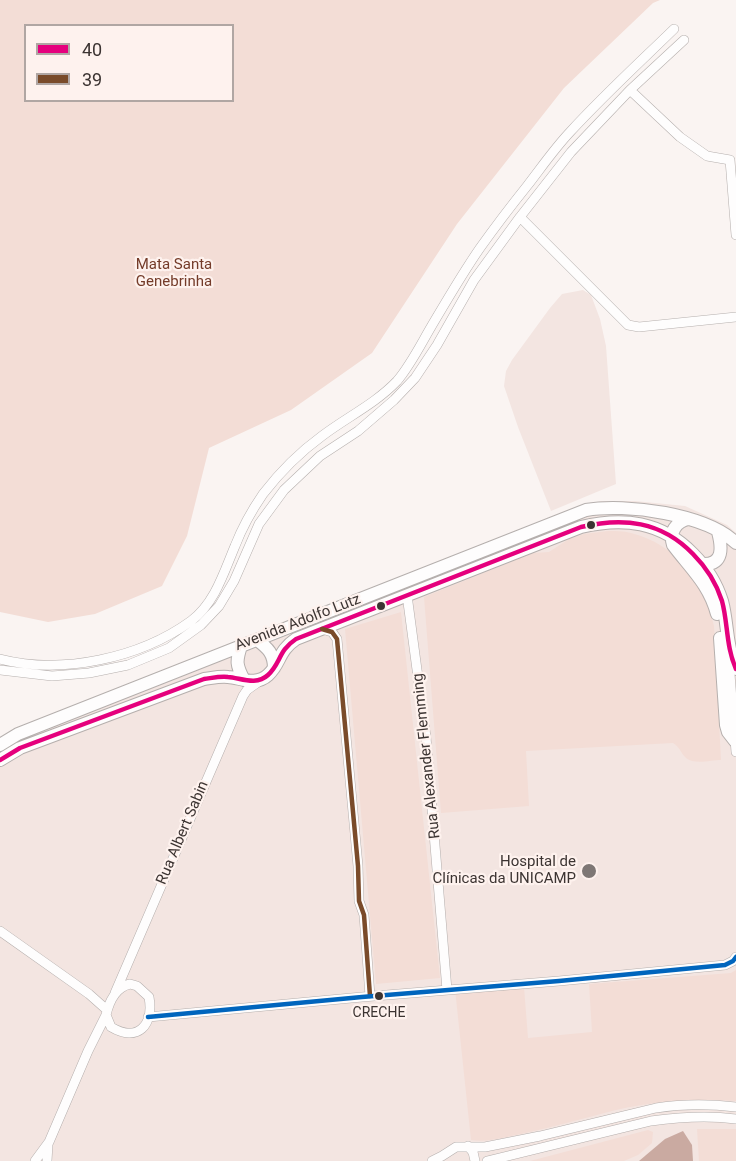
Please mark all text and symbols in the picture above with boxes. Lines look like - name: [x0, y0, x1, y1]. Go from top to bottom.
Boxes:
- legend: [24, 24, 234, 102]
- text: 40: [82, 39, 102, 60]
- text: 39: [82, 69, 102, 90]
- park label: Mata Santa Genebrinha: [136, 256, 212, 291]
- unlabelled marker: [585, 519, 597, 531]
- street label: Avenida Adolfo Lutz: [233, 591, 363, 655]
- unlabelled marker: [375, 600, 387, 612]
- street label: Rua Alexander Flemming: [409, 672, 445, 840]
- street label: Rua Albert Sabin: [153, 779, 213, 887]
- place label: Hospital de Clínicas da UNICAMP: [433, 853, 576, 888]
- marker: Hospital de Clínicas da UNICAMP: [580, 862, 598, 880]
- marker: CRECHE: [373, 990, 385, 1002]
- place label: CRECHE: [353, 1005, 405, 1021]

